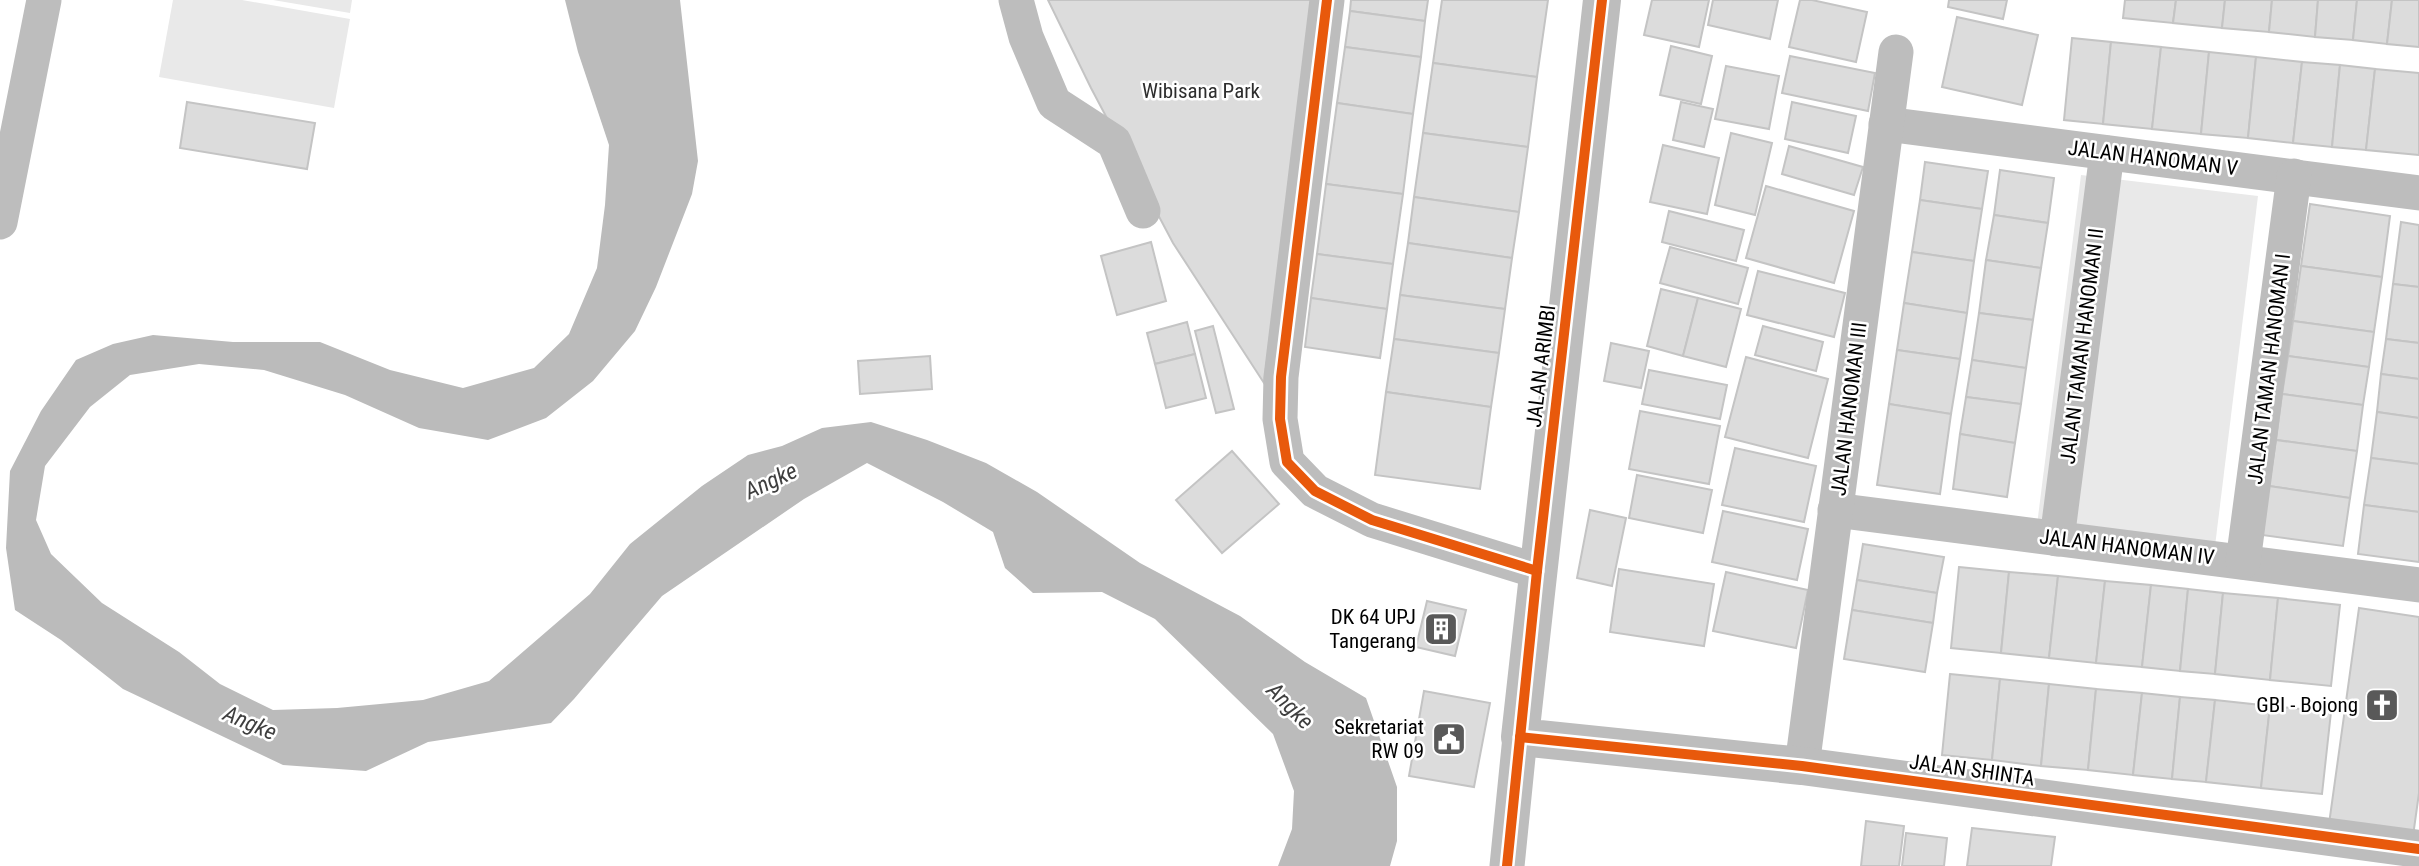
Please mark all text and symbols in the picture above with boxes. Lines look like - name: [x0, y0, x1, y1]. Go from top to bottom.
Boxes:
- park label: Wibisana Park: [1142, 79, 1261, 103]
- street label: JALAN HANOMAN V: [2067, 136, 2239, 180]
- street label: JALAN TAMAN HANOMAN II: [2056, 227, 2108, 465]
- street label: JALAN TAMAN HANOMAN I: [2243, 252, 2295, 486]
- street label: JALAN ARIMBI: [1522, 303, 1560, 429]
- street label: JALAN HANOMAN III: [1826, 321, 1872, 497]
- water label: Angke: [739, 457, 802, 505]
- street label: JALAN HANOMAN IV: [2038, 524, 2216, 570]
- place label: DK 64 UPJ Tangerang: [1329, 605, 1416, 653]
- building icon: DK 64 UPJ Tangerang: [1422, 610, 1460, 648]
- water label: Angke: [1260, 676, 1319, 735]
- church icon: GBI - Bojong: [2363, 686, 2401, 724]
- place label: GBI - Bojong: [2256, 693, 2358, 717]
- water label: Angke: [219, 699, 281, 746]
- place label: Sekretariat RW 09: [1334, 715, 1424, 763]
- public building icon: Sekretariat RW 09: [1430, 720, 1468, 758]
- street label: JALAN SHINTA: [1908, 749, 2036, 791]

